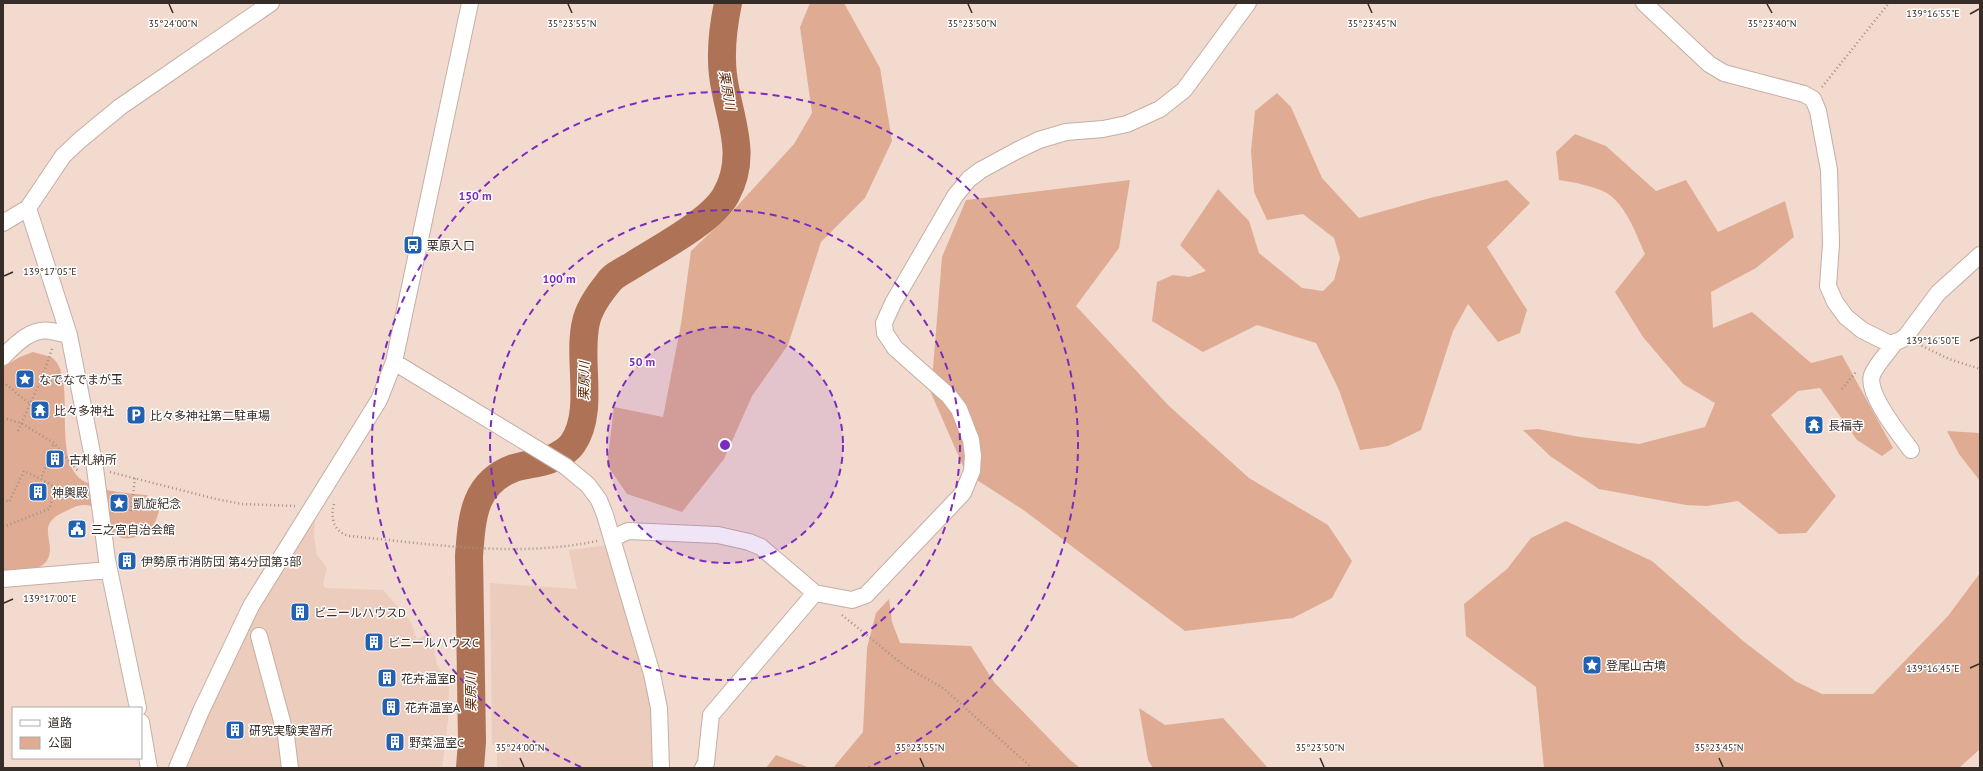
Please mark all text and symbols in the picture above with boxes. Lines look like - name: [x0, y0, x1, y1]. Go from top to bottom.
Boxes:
- text: 139°16'55"E: [1906, 7, 1960, 20]
- text: 35°24'00"N: [148, 17, 198, 30]
- text: 35°23'55"N: [547, 17, 597, 30]
- text: 35°23'50"N: [947, 17, 997, 30]
- text: 35°23'45"N: [1347, 17, 1397, 30]
- text: 35°23'40"N: [1747, 17, 1797, 30]
- water label: 栗原川: [715, 69, 739, 113]
- text: 150 m: [458, 188, 492, 203]
- bus stop icon: 栗原入口: [402, 234, 424, 256]
- place label: 栗原入口: [427, 238, 475, 253]
- text: 139°17'05"E: [23, 265, 77, 278]
- text: 100 m: [542, 271, 576, 286]
- text: 139°16'50"E: [1906, 334, 1960, 347]
- text: 50 m: [629, 354, 655, 369]
- water label: 栗原川: [575, 359, 593, 401]
- place icon: なでなでまが玉: [14, 368, 36, 390]
- place label: なでなでまが玉: [39, 372, 123, 387]
- temple icon: 比々多神社: [29, 399, 51, 421]
- place label: 比々多神社: [54, 403, 114, 418]
- parking icon: 比々多神社第二駐車場: [125, 404, 147, 426]
- place label: 比々多神社第二駐車場: [150, 408, 270, 423]
- temple icon: 長福寺: [1803, 414, 1825, 436]
- place label: 長福寺: [1828, 418, 1864, 433]
- centre of rings: [718, 438, 732, 452]
- building icon: 古札納所: [44, 448, 66, 470]
- place label: 古札納所: [69, 452, 117, 467]
- building icon: 神輿殿: [27, 481, 49, 503]
- place label: 神輿殿: [52, 485, 88, 500]
- place icon: 凱旋紀念: [108, 492, 130, 514]
- place label: 凱旋紀念: [133, 496, 181, 511]
- public building icon: 三之宮自治会館: [66, 518, 88, 540]
- place label: 三之宮自治会館: [91, 522, 175, 537]
- building icon: 伊勢原市消防団 第4分団第3部: [116, 550, 138, 572]
- place label: 伊勢原市消防団 第4分団第3部: [141, 554, 301, 569]
- text: 139°17'00"E: [23, 592, 77, 605]
- building icon: ビニールハウスD: [289, 601, 311, 623]
- place label: ビニールハウスD: [314, 605, 406, 620]
- building icon: ビニールハウスC: [363, 631, 385, 653]
- place label: ビニールハウスC: [388, 635, 479, 650]
- place icon: 登尾山古墳: [1581, 654, 1603, 676]
- place label: 登尾山古墳: [1606, 658, 1666, 673]
- text: 139°16'45"E: [1906, 662, 1960, 675]
- building icon: 花卉温室B: [376, 667, 398, 689]
- water label: 栗原川: [462, 670, 480, 712]
- place label: 花卉温室B: [401, 671, 456, 686]
- building icon: 花卉温室A: [380, 696, 402, 718]
- place label: 花卉温室A: [405, 700, 460, 715]
- legend: [12, 707, 142, 759]
- text: 道路: [48, 715, 72, 730]
- building icon: 研究実験実習所: [224, 719, 246, 741]
- place label: 研究実験実習所: [249, 723, 333, 738]
- building icon: 野菜温室C: [384, 731, 406, 753]
- text: 公園: [48, 735, 72, 750]
- place label: 野菜温室C: [409, 735, 464, 750]
- text: 35°24'00"N: [495, 741, 545, 754]
- text: 35°23'55"N: [895, 741, 945, 754]
- text: 35°23'50"N: [1295, 741, 1345, 754]
- text: 35°23'45"N: [1694, 741, 1744, 754]

